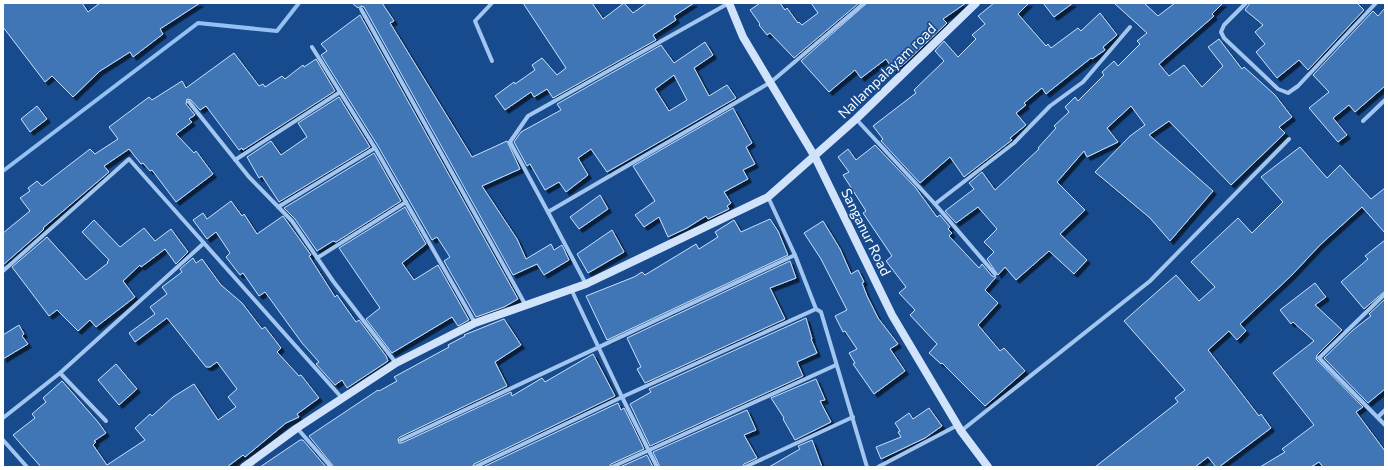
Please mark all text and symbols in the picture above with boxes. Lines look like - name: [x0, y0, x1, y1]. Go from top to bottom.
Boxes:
- street label: Nallampalayam road: [834, 20, 939, 122]
- street label: Sanganur Road: [838, 185, 895, 278]

